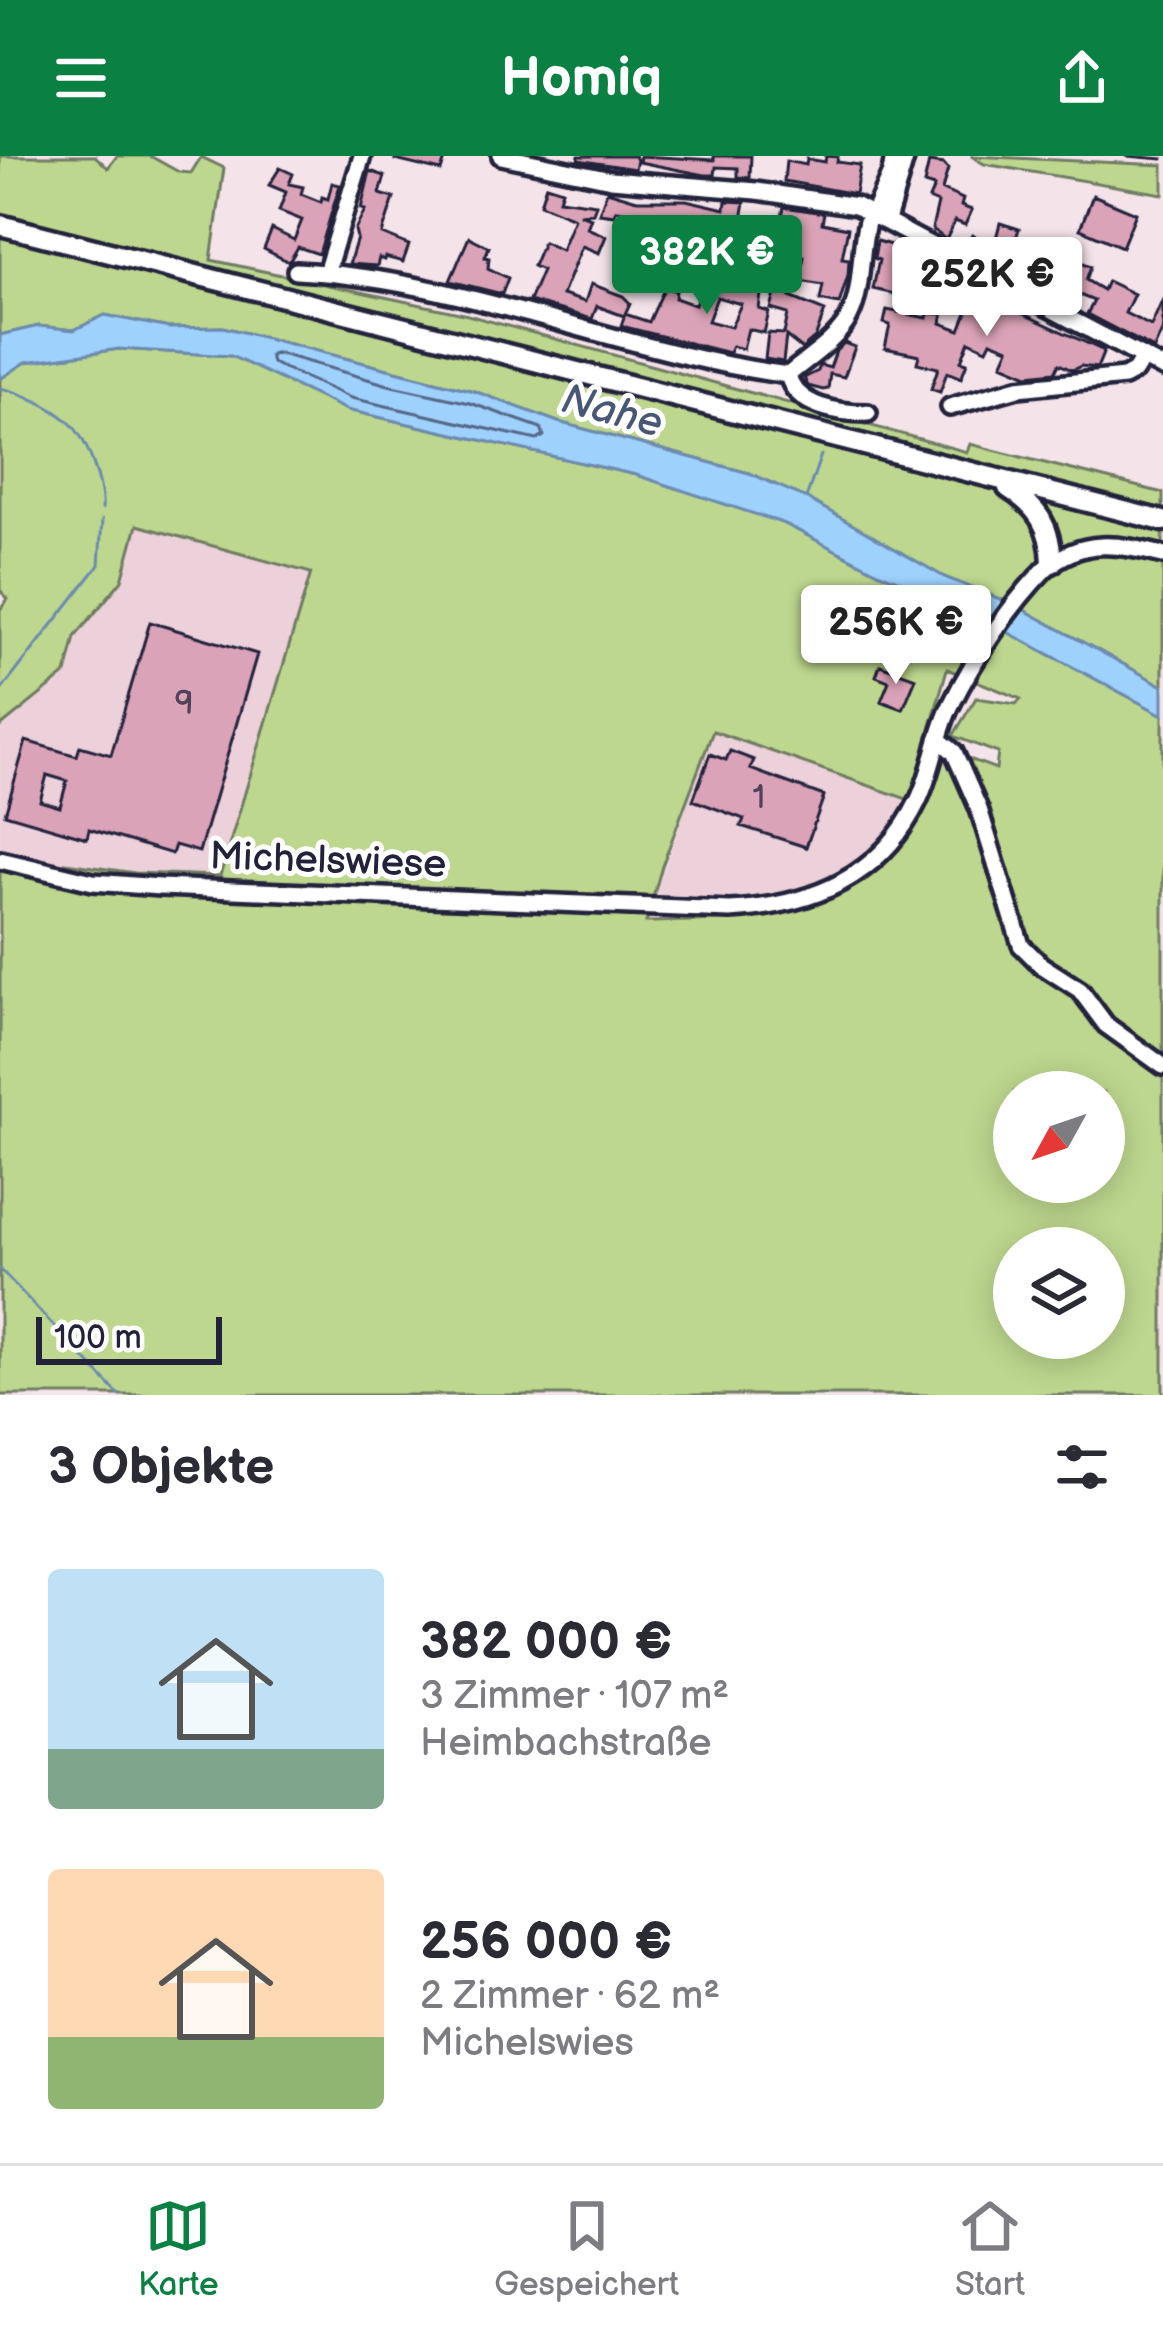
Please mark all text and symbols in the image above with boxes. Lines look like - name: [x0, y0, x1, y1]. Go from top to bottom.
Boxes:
- icon: menu: [48, 45, 114, 111]
- icon: share: [1049, 45, 1115, 111]
- text: Homiq: [501, 46, 662, 111]
- pin: 382K €: [609, 215, 805, 317]
- text: 382K €: [639, 230, 775, 277]
- pin: 252K €: [889, 237, 1085, 339]
- text: 252K €: [919, 252, 1055, 299]
- water label: Nahe: [556, 374, 668, 450]
- pin: 256K €: [798, 585, 994, 687]
- text: 256K €: [828, 600, 964, 647]
- house number: 9: [174, 684, 194, 724]
- house number: 1: [753, 778, 765, 818]
- street label: Michelswiese: [209, 833, 447, 889]
- north arrow: [993, 1071, 1125, 1203]
- map controls: [993, 1071, 1125, 1359]
- button: layers: [993, 1227, 1125, 1359]
- scale bar: [36, 1311, 222, 1364]
- text: 100 m: [54, 1318, 142, 1358]
- icon: filters: [1049, 1434, 1115, 1500]
- text: 3 Objekte: [48, 1437, 274, 1498]
- text: 382 000 €: [420, 1612, 672, 1673]
- icon: home: [144, 1617, 288, 1761]
- text: 3 Zimmer · 107 m²: [420, 1673, 729, 1720]
- text: Heimbachstraße: [420, 1720, 711, 1767]
- text: 256 000 €: [420, 1912, 672, 1973]
- icon: home: [144, 1917, 288, 2061]
- text: 2 Zimmer · 62 m²: [420, 1973, 720, 2020]
- text: Michelswies: [420, 2020, 634, 2067]
- tab: Karte: [138, 2193, 218, 2305]
- tab: Gespeichert: [494, 2193, 679, 2305]
- tab: Start: [955, 2193, 1025, 2305]

